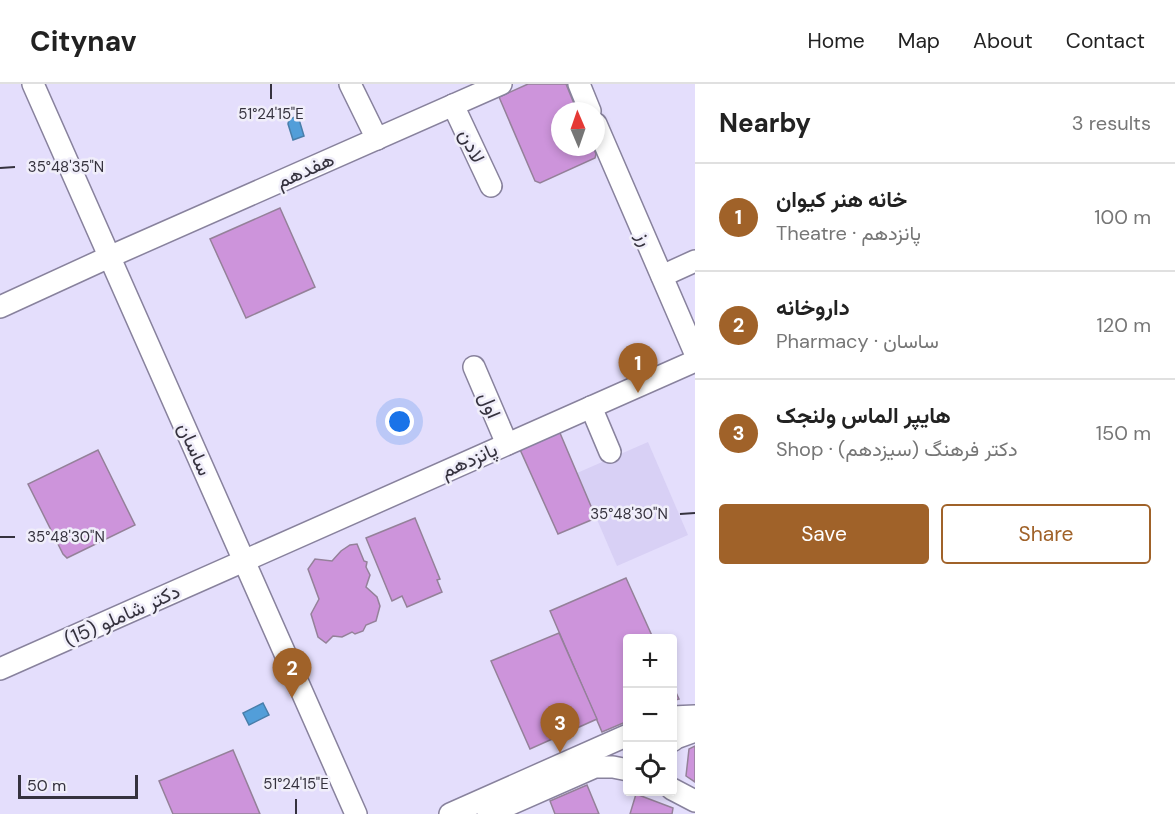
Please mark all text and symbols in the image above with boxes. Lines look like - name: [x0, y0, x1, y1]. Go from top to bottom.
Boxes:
- text: Citynav: [30, 23, 136, 60]
- text: Home: [807, 27, 865, 55]
- text: Map: [898, 27, 940, 55]
- text: About: [973, 27, 1033, 55]
- text: Contact: [1066, 27, 1145, 55]
- north arrow: [551, 102, 605, 156]
- text: 51°24'15"E: [238, 104, 304, 124]
- text: Nearby: [719, 106, 811, 140]
- text: 3 results: [1072, 110, 1151, 136]
- street label: لادن: [453, 125, 491, 167]
- street label: هفدهم: [272, 146, 338, 194]
- text: 35°48'35"N: [28, 157, 104, 177]
- text: خانه هنر کیوان: [776, 185, 907, 214]
- text: 1: [735, 204, 742, 230]
- text: 100 m: [1094, 204, 1151, 230]
- text: Theatre · پانزدهم: [776, 220, 921, 246]
- street label: رز: [630, 227, 660, 250]
- text: داروخانه: [776, 293, 850, 322]
- text: 2: [733, 312, 744, 338]
- text: 120 m: [1097, 312, 1151, 338]
- text: Pharmacy · ساسان: [776, 328, 939, 354]
- pin: 1: [618, 344, 658, 393]
- street label: اول: [473, 388, 507, 422]
- text: هایپر الماس ولنجک: [776, 401, 951, 430]
- your location: [385, 407, 414, 436]
- street label: ساسان: [172, 418, 218, 480]
- text: 3: [732, 420, 745, 446]
- text: 150 m: [1096, 420, 1151, 446]
- street label: پانزدهم: [437, 436, 502, 485]
- text: Shop · دکتر فرهنگ (سیزدهم): [776, 436, 1018, 462]
- text: 35°48'30"N: [590, 504, 668, 524]
- button: Save: [719, 504, 929, 564]
- button: Share: [941, 504, 1151, 564]
- text: 35°48'30"N: [27, 527, 105, 547]
- street label: دکتر شاملو (15): [60, 578, 184, 652]
- map controls: [623, 634, 677, 796]
- button: +: [623, 634, 677, 688]
- pin: 2: [272, 648, 312, 698]
- button: −: [623, 688, 677, 742]
- pin: 3: [540, 704, 580, 753]
- button: locate: [623, 742, 677, 796]
- scale bar: [18, 772, 138, 800]
- text: 51°24'15"E: [263, 774, 329, 794]
- text: 50 m: [27, 775, 66, 796]

